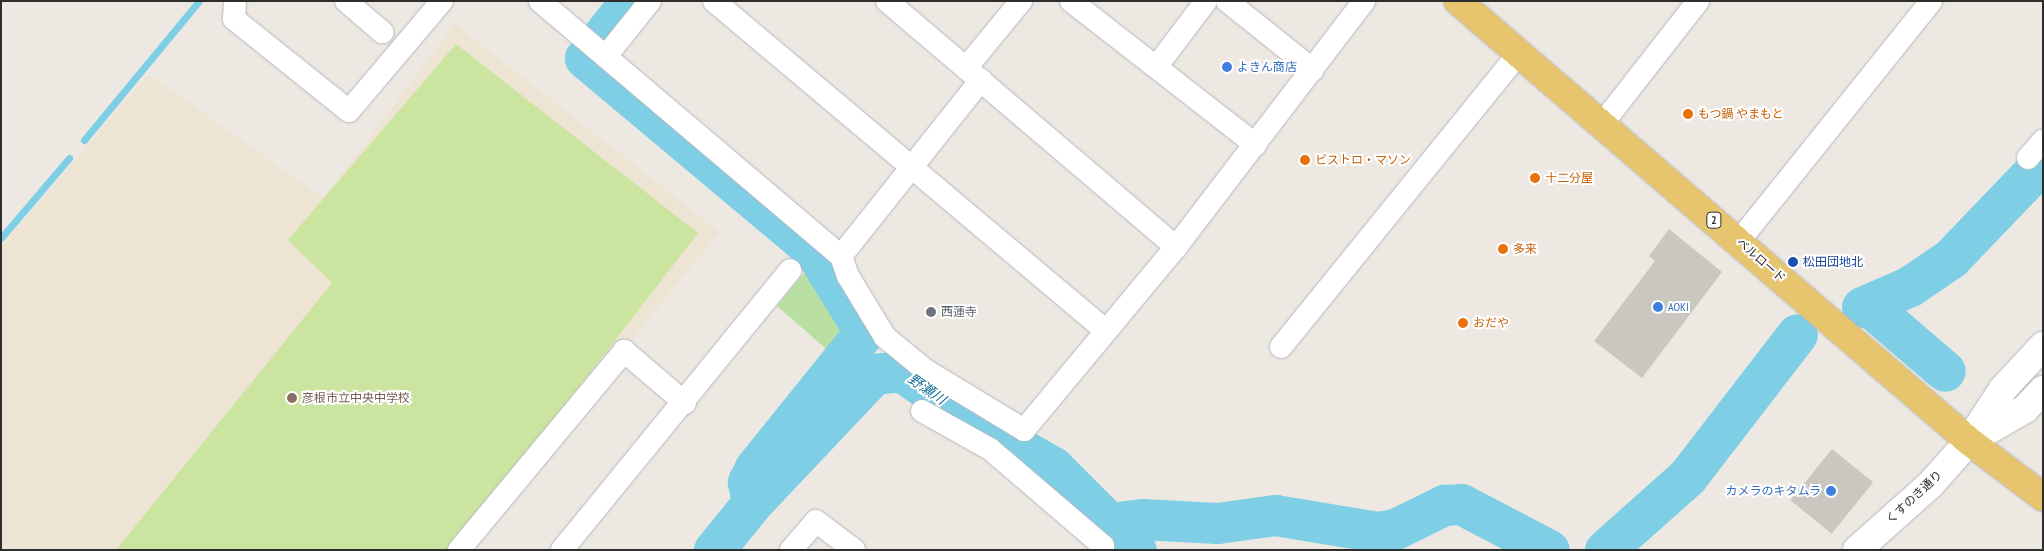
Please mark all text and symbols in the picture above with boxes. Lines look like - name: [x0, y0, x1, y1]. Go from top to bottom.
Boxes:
- place label: よきん商店: [1237, 60, 1297, 74]
- marker: よきん商店: [1221, 61, 1233, 73]
- place label: もつ鍋 やまもと: [1698, 107, 1785, 121]
- marker: もつ鍋 やまもと: [1682, 108, 1694, 120]
- place label: ビストロ・マソン: [1315, 153, 1411, 167]
- marker: ビストロ・マソン: [1299, 154, 1311, 166]
- place label: 十二分屋: [1545, 171, 1593, 185]
- marker: 十二分屋: [1529, 172, 1541, 184]
- road number: 2: [1705, 212, 1723, 228]
- street label: ベルロード: [1734, 235, 1788, 285]
- place label: 多来: [1513, 242, 1537, 256]
- marker: 多来: [1497, 243, 1509, 255]
- place label: 松田団地北: [1803, 255, 1863, 269]
- marker: 松田団地北: [1787, 256, 1799, 268]
- place label: AOKI: [1668, 300, 1689, 314]
- marker: AOKI: [1652, 301, 1664, 313]
- place label: 西蓮寺: [941, 305, 977, 319]
- marker: 西蓮寺: [925, 306, 937, 318]
- place label: おだや: [1473, 316, 1509, 330]
- marker: おだや: [1457, 317, 1469, 329]
- water label: 野瀬川: [905, 370, 949, 408]
- place label: 彦根市立中央中学校: [302, 391, 410, 405]
- marker: 彦根市立中央中学校: [286, 392, 298, 404]
- street label: くすのき通り: [1883, 467, 1945, 527]
- place label: カメラのキタムラ: [1725, 484, 1821, 498]
- marker: カメラのキタムラ: [1825, 485, 1837, 497]

